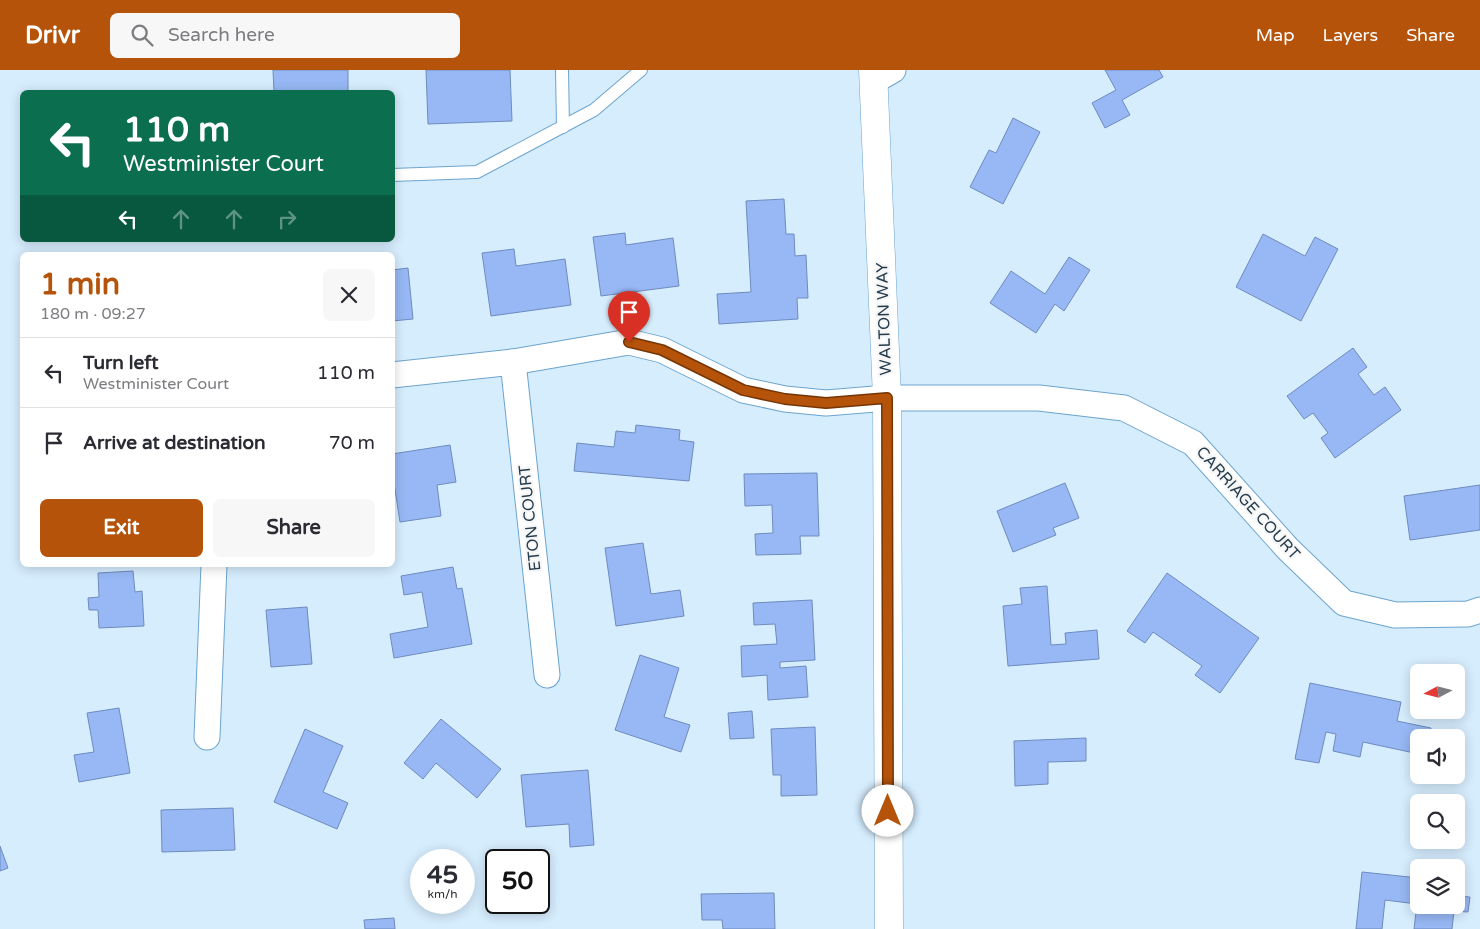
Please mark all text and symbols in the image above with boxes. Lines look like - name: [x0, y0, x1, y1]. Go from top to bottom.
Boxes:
- search box: [110, 13, 460, 58]
- text: Drivr: [25, 21, 80, 50]
- icon: search: [128, 21, 156, 49]
- text: Search here: [168, 24, 275, 46]
- text: Map: [1256, 24, 1295, 46]
- text: Layers: [1323, 24, 1378, 46]
- text: Share: [1406, 24, 1455, 46]
- text: 110 m: [123, 109, 230, 151]
- icon: left: [40, 110, 105, 175]
- text: Westminister Court: [123, 151, 324, 177]
- icon: left: [114, 205, 142, 233]
- icon: ahead: [167, 205, 195, 233]
- icon: ahead: [220, 205, 248, 233]
- icon: right: [273, 205, 301, 233]
- street label: WALTON WAY: [872, 262, 896, 376]
- text: 1 min: [40, 266, 120, 303]
- button: close: [323, 269, 375, 321]
- pin: [608, 291, 650, 342]
- icon: arrive: [615, 298, 643, 326]
- text: 180 m · 09:27: [40, 304, 146, 324]
- text: Turn left: [83, 352, 159, 374]
- icon: left: [40, 359, 68, 387]
- text: 110 m: [317, 362, 375, 384]
- text: Westminister Court: [83, 374, 229, 394]
- icon: arrive: [40, 429, 68, 457]
- text: Arrive at destination: [83, 432, 266, 454]
- text: 70 m: [329, 432, 375, 454]
- street label: CARRIAGE COURT: [1192, 442, 1304, 564]
- street label: ETON COURT: [514, 464, 546, 572]
- button: Exit: [40, 499, 203, 557]
- button: Share: [213, 499, 375, 557]
- north arrow: [1410, 664, 1465, 719]
- map controls: [1410, 664, 1465, 914]
- button: sound: [1410, 729, 1465, 784]
- position arrow: [861, 784, 913, 836]
- button: search: [1410, 794, 1465, 849]
- speed limit sign: 50: [485, 849, 550, 914]
- button: layers: [1410, 859, 1465, 914]
- text: 45: [427, 860, 458, 890]
- text: km/h: [427, 887, 458, 901]

